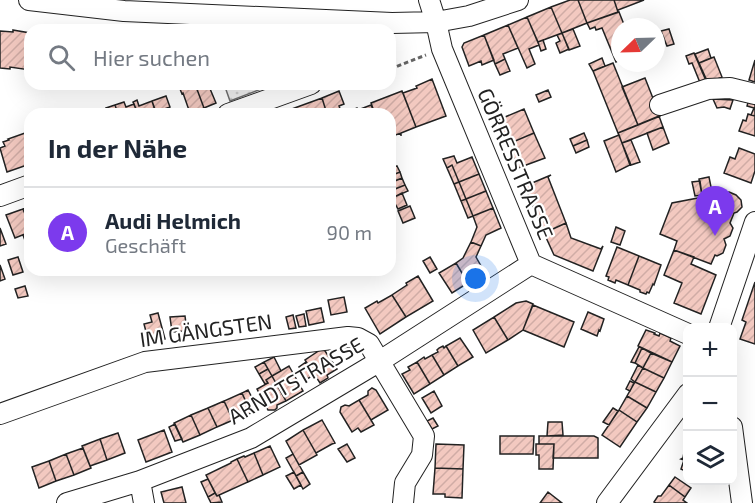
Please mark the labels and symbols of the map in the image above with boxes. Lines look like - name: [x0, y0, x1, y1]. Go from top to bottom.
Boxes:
- north arrow: [611, 18, 665, 72]
- street label: GÖRRESSTRASSE: [473, 84, 560, 243]
- pin: A: [696, 186, 734, 236]
- your location: [461, 264, 490, 293]
- street label: IM GÄNGSTEN: [138, 308, 274, 351]
- street label: ARNDTSTRASSE: [223, 331, 367, 429]

